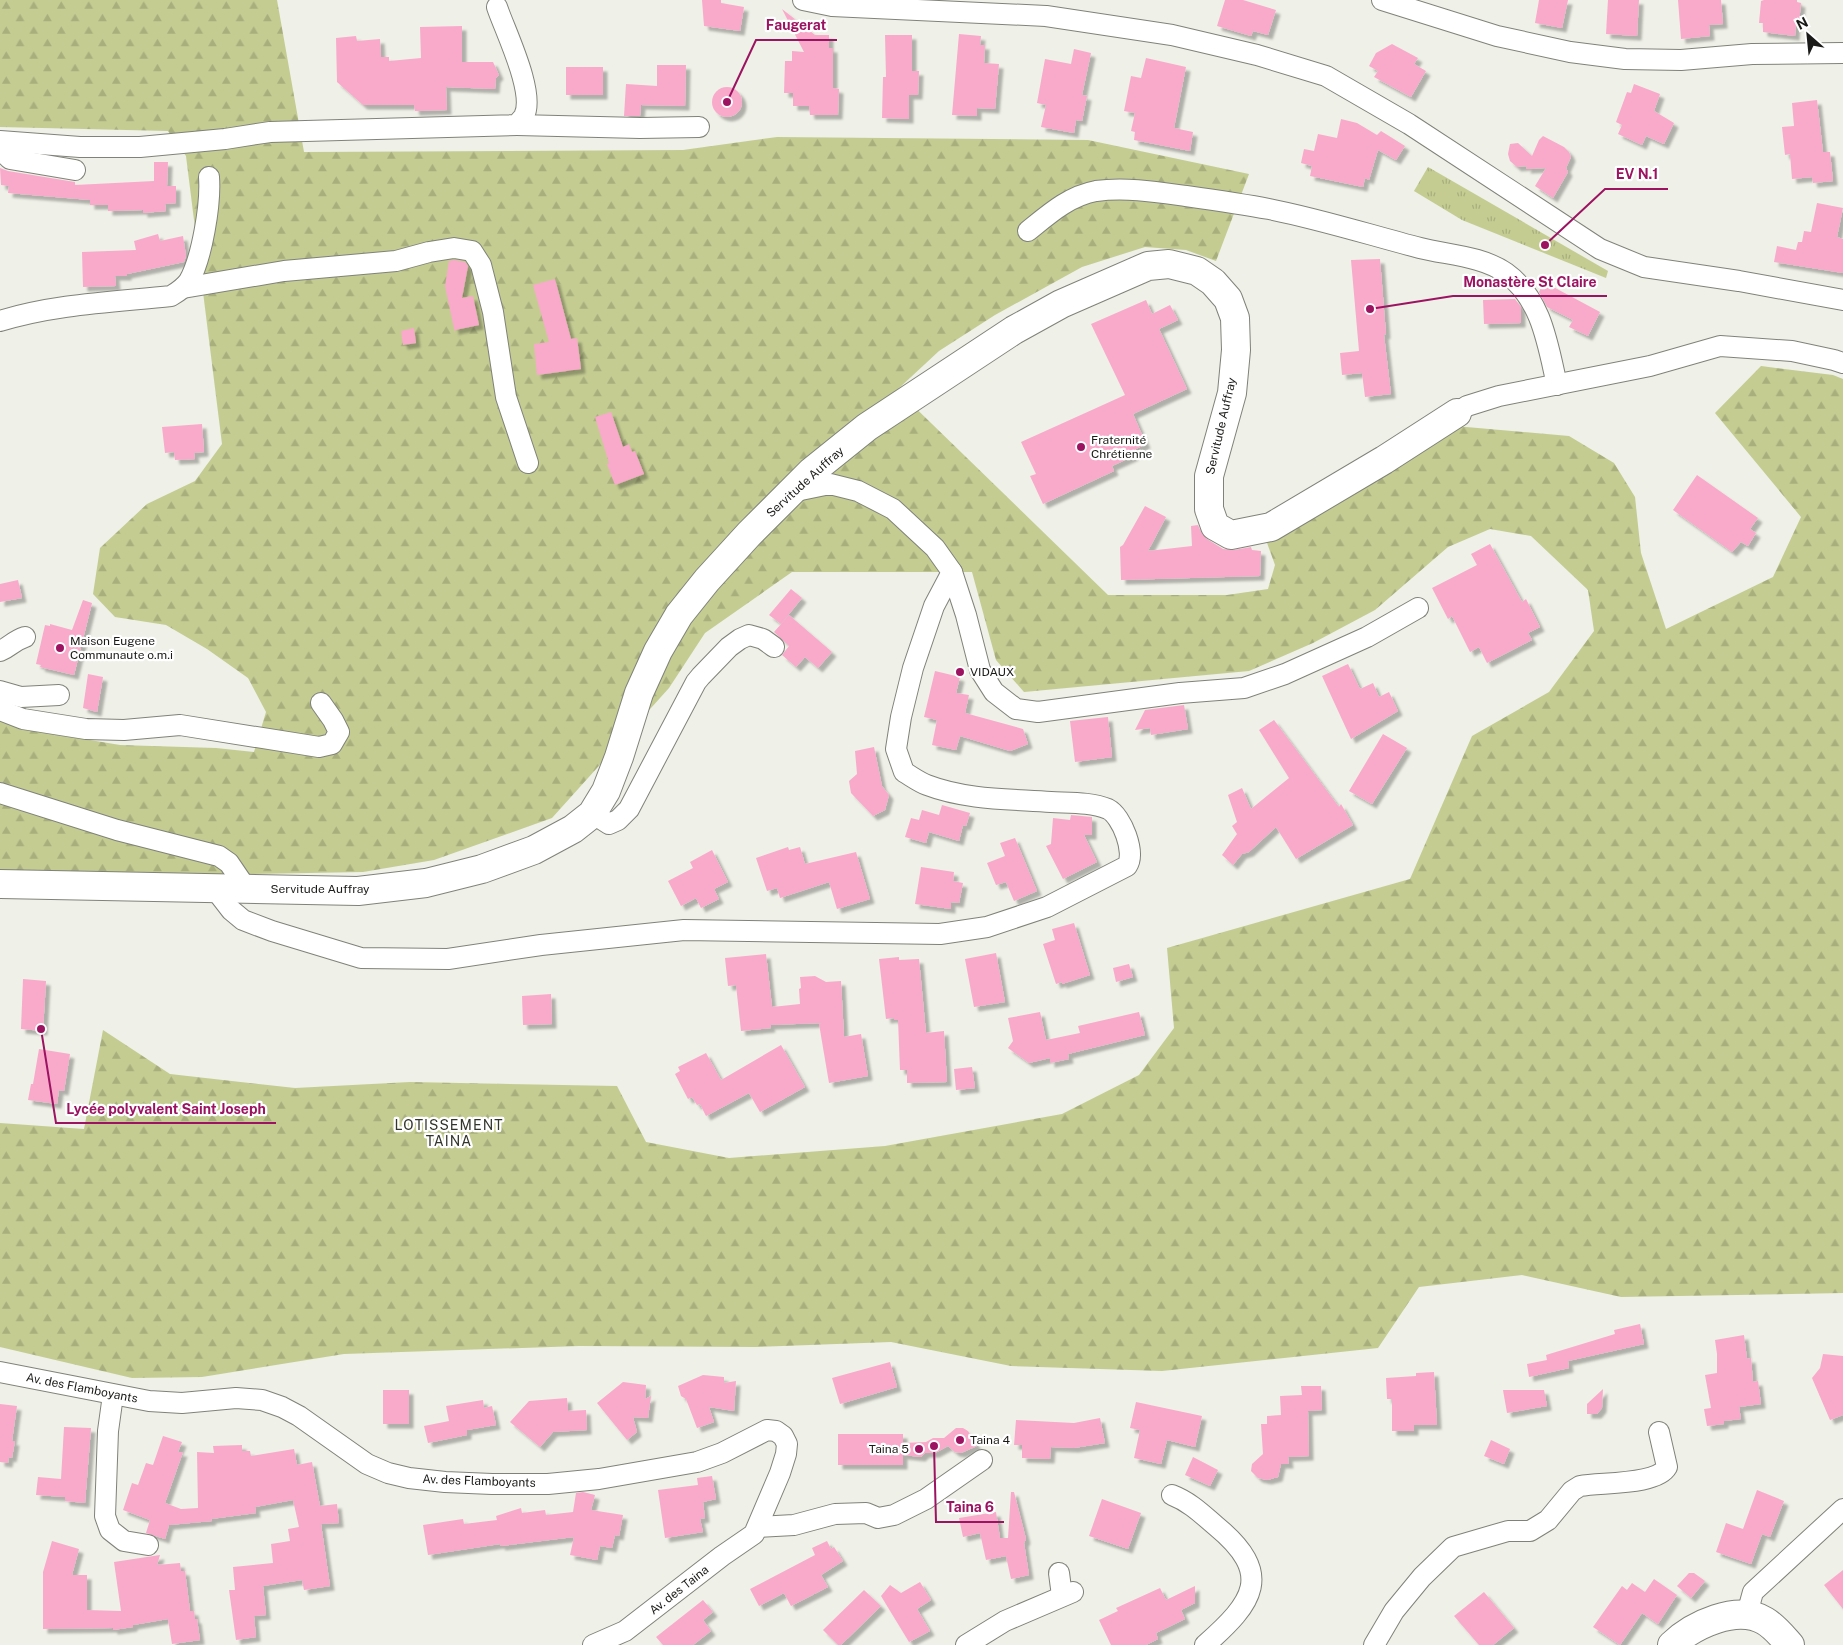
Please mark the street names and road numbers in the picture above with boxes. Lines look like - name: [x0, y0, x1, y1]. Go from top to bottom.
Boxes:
- street label: Servitude Auffray: [1203, 376, 1239, 476]
- street label: Servitude Auffray: [764, 443, 847, 520]
- street label: Servitude Auffray: [270, 882, 370, 896]
- street label: Av. des Flamboyants: [25, 1370, 139, 1406]
- street label: Av. des Flamboyants: [422, 1472, 536, 1490]
- street label: Av. des Taina: [647, 1563, 711, 1617]

